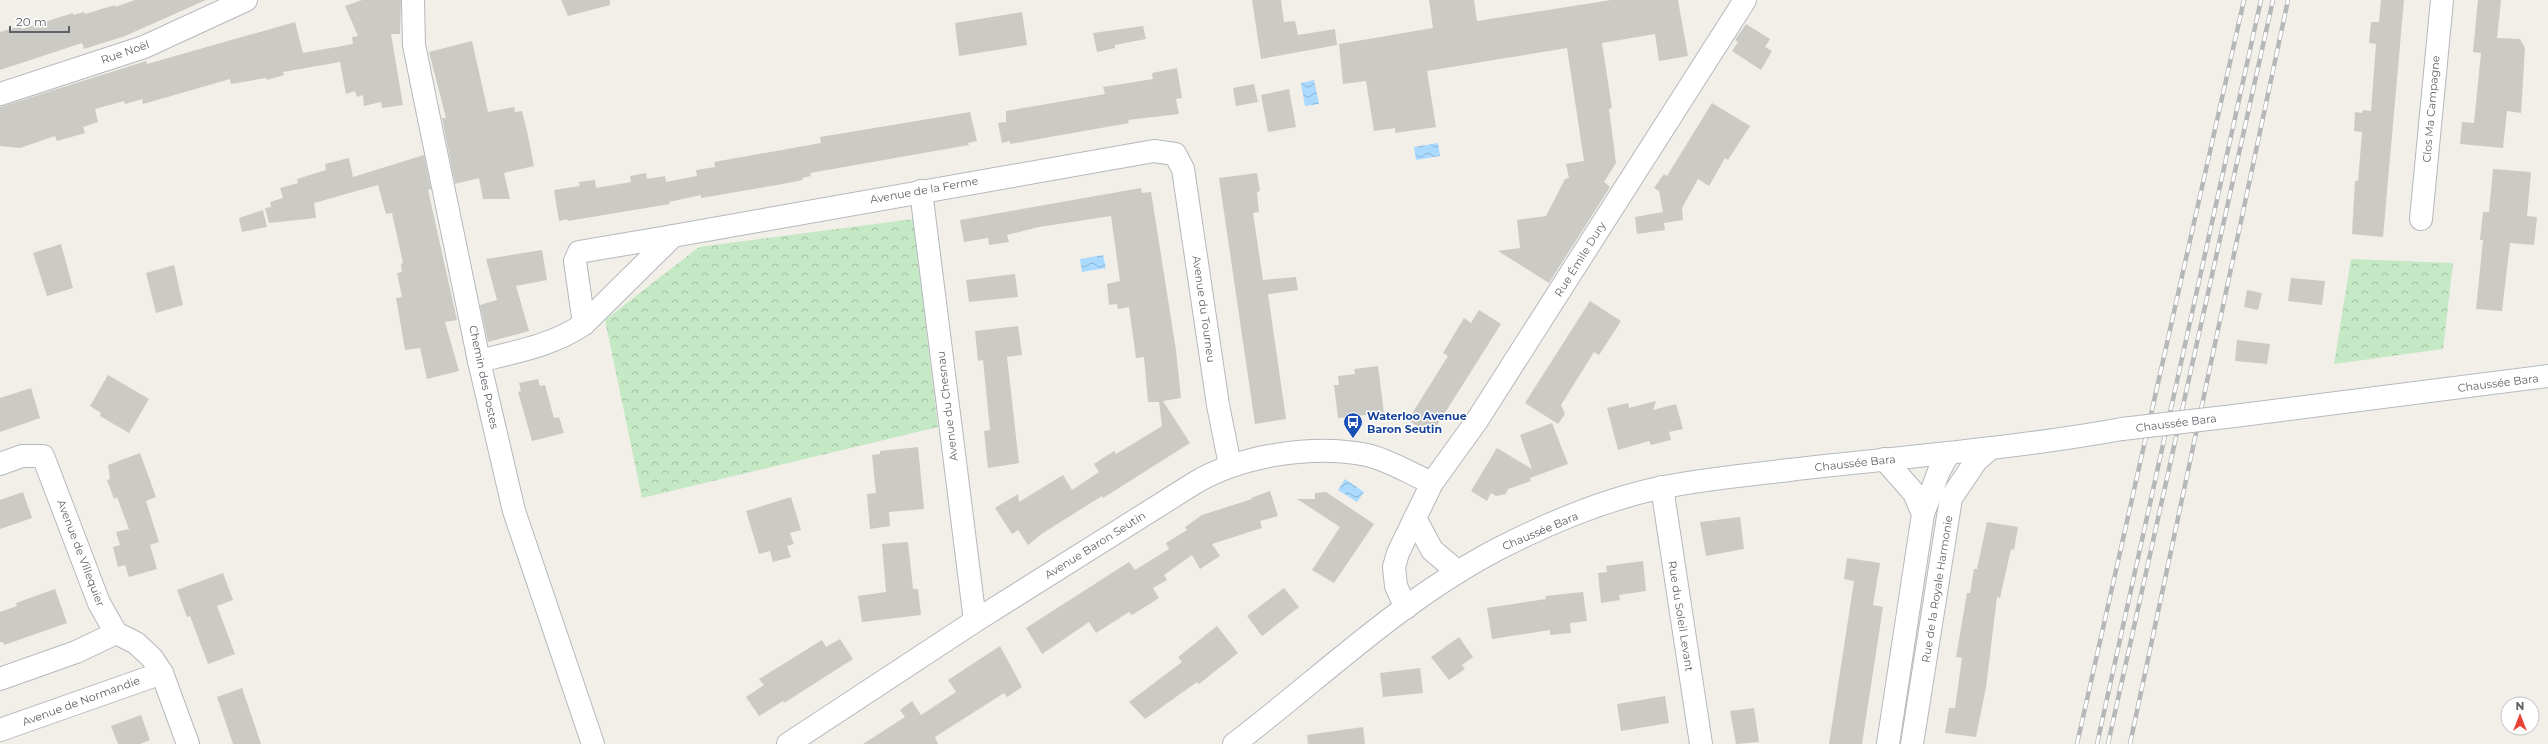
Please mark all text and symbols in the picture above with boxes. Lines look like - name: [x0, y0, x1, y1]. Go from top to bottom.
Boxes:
- scale bar: [10, 8, 69, 34]
- text: 20 m: [16, 14, 47, 29]
- street label: Rue Noël: [99, 37, 151, 67]
- street label: Clos Ma Campagne: [2419, 55, 2443, 163]
- street label: Avenue de la Ferme: [869, 174, 980, 206]
- street label: Rue Émile Dury: [1551, 219, 1609, 299]
- street label: Avenue du Tourneu: [1190, 255, 1218, 363]
- street label: Chemin des Postes: [466, 324, 502, 431]
- street label: Avenue du Chesnau: [933, 350, 961, 462]
- street label: Chaussée Bara: [2457, 371, 2539, 395]
- place label: Waterloo Avenue Baron Seutin: [1367, 409, 1467, 436]
- bus stop icon: Waterloo Avenue Baron Seutin: [1342, 411, 1364, 439]
- street label: Chaussée Bara: [2135, 411, 2217, 435]
- street label: Chaussée Bara: [1814, 452, 1896, 474]
- street label: Avenue de Villequier: [54, 498, 108, 608]
- street label: Avenue Baron Seutin: [1042, 508, 1148, 582]
- street label: Chaussée Bara: [1500, 509, 1580, 553]
- street label: Rue de la Royale Harmonie: [1918, 514, 1956, 664]
- street label: Rue du Soleil Levant: [1665, 560, 1697, 673]
- street label: Avenue de Normandie: [20, 673, 142, 729]
- north arrow: [2500, 696, 2540, 736]
- text: N: [2516, 699, 2524, 713]

